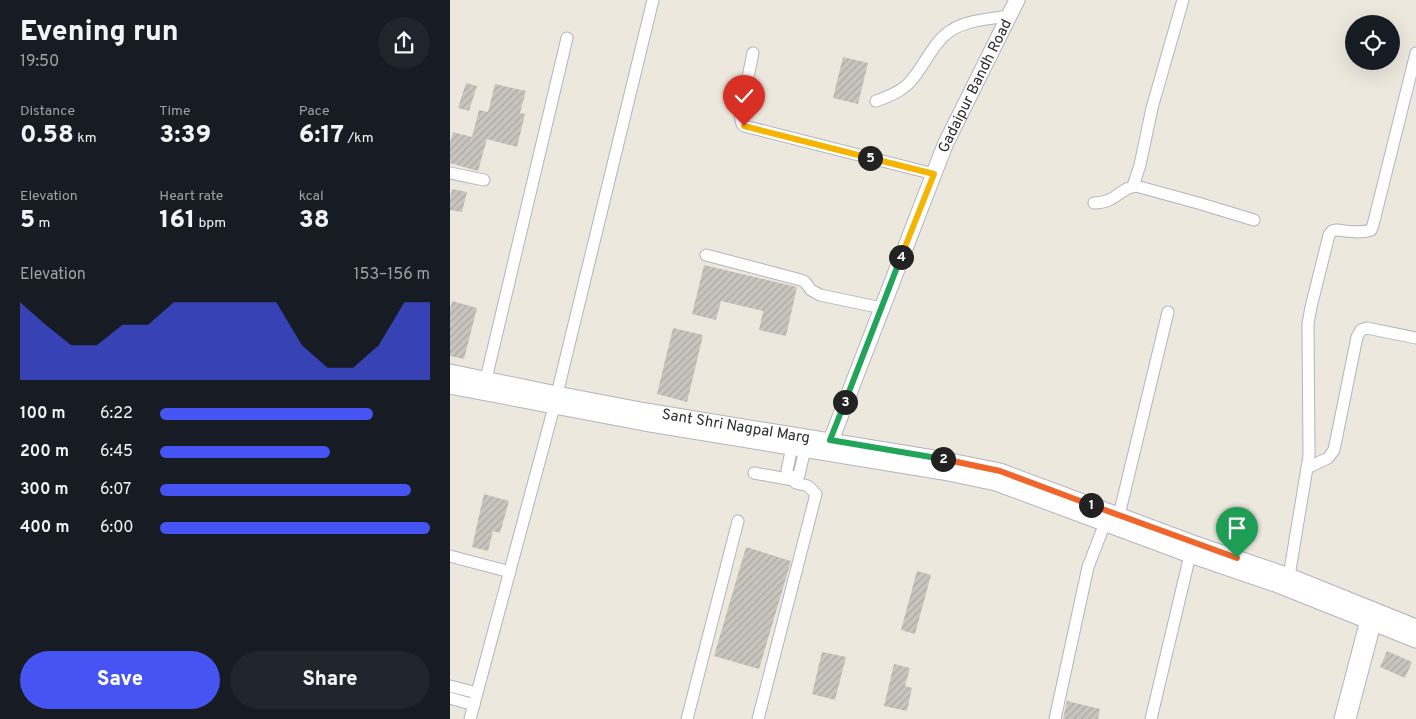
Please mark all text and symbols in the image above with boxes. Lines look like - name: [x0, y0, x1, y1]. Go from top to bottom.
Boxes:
- text: Evening run: [20, 15, 179, 51]
- map controls: [1345, 15, 1400, 70]
- button: locate: [1345, 15, 1400, 70]
- street label: Gadaipur Bandh Road: [935, 16, 1017, 156]
- button: share: [378, 17, 430, 69]
- text: 19:50: [20, 52, 59, 72]
- pin: [723, 75, 765, 126]
- icon: check: [730, 82, 758, 110]
- text: Distance: [20, 103, 75, 120]
- text: Time: [159, 103, 191, 120]
- text: Pace: [299, 103, 329, 120]
- text: 0.58: [20, 120, 74, 152]
- text: 3:39: [159, 120, 211, 152]
- text: 6:17: [299, 120, 344, 152]
- text: km: [74, 130, 97, 147]
- text: /km: [344, 130, 374, 147]
- pin: 5: [858, 146, 882, 170]
- text: 5: [866, 150, 875, 167]
- text: Elevation: [20, 188, 78, 205]
- text: Heart rate: [159, 188, 223, 205]
- text: kcal: [299, 188, 324, 205]
- text: 5: [20, 205, 35, 237]
- text: 161: [159, 205, 195, 237]
- text: 38: [299, 205, 330, 237]
- text: m: [35, 215, 50, 232]
- text: bpm: [195, 215, 226, 232]
- pin: 4: [888, 244, 914, 270]
- text: 4: [897, 249, 906, 266]
- text: Elevation: [20, 265, 86, 285]
- text: 153–156 m: [354, 265, 430, 285]
- pin: 3: [832, 390, 858, 414]
- text: 3: [841, 394, 850, 411]
- text: 100 m: [20, 404, 66, 424]
- text: 6:22: [100, 404, 133, 424]
- street label: Sant Shri Nagpal Marg: [660, 406, 811, 449]
- text: 200 m: [20, 442, 69, 462]
- text: 6:45: [100, 442, 133, 462]
- pin: 2: [930, 446, 956, 472]
- text: 2: [939, 451, 948, 468]
- text: 300 m: [20, 480, 68, 500]
- text: 6:07: [100, 480, 131, 500]
- pin: 1: [1078, 492, 1104, 518]
- text: 1: [1089, 497, 1094, 514]
- pin: [1216, 507, 1258, 558]
- icon: arrive: [1223, 514, 1251, 542]
- text: 400 m: [20, 518, 69, 538]
- text: 6:00: [100, 518, 134, 538]
- button: Save: [20, 651, 220, 709]
- button: Share: [230, 651, 430, 709]

